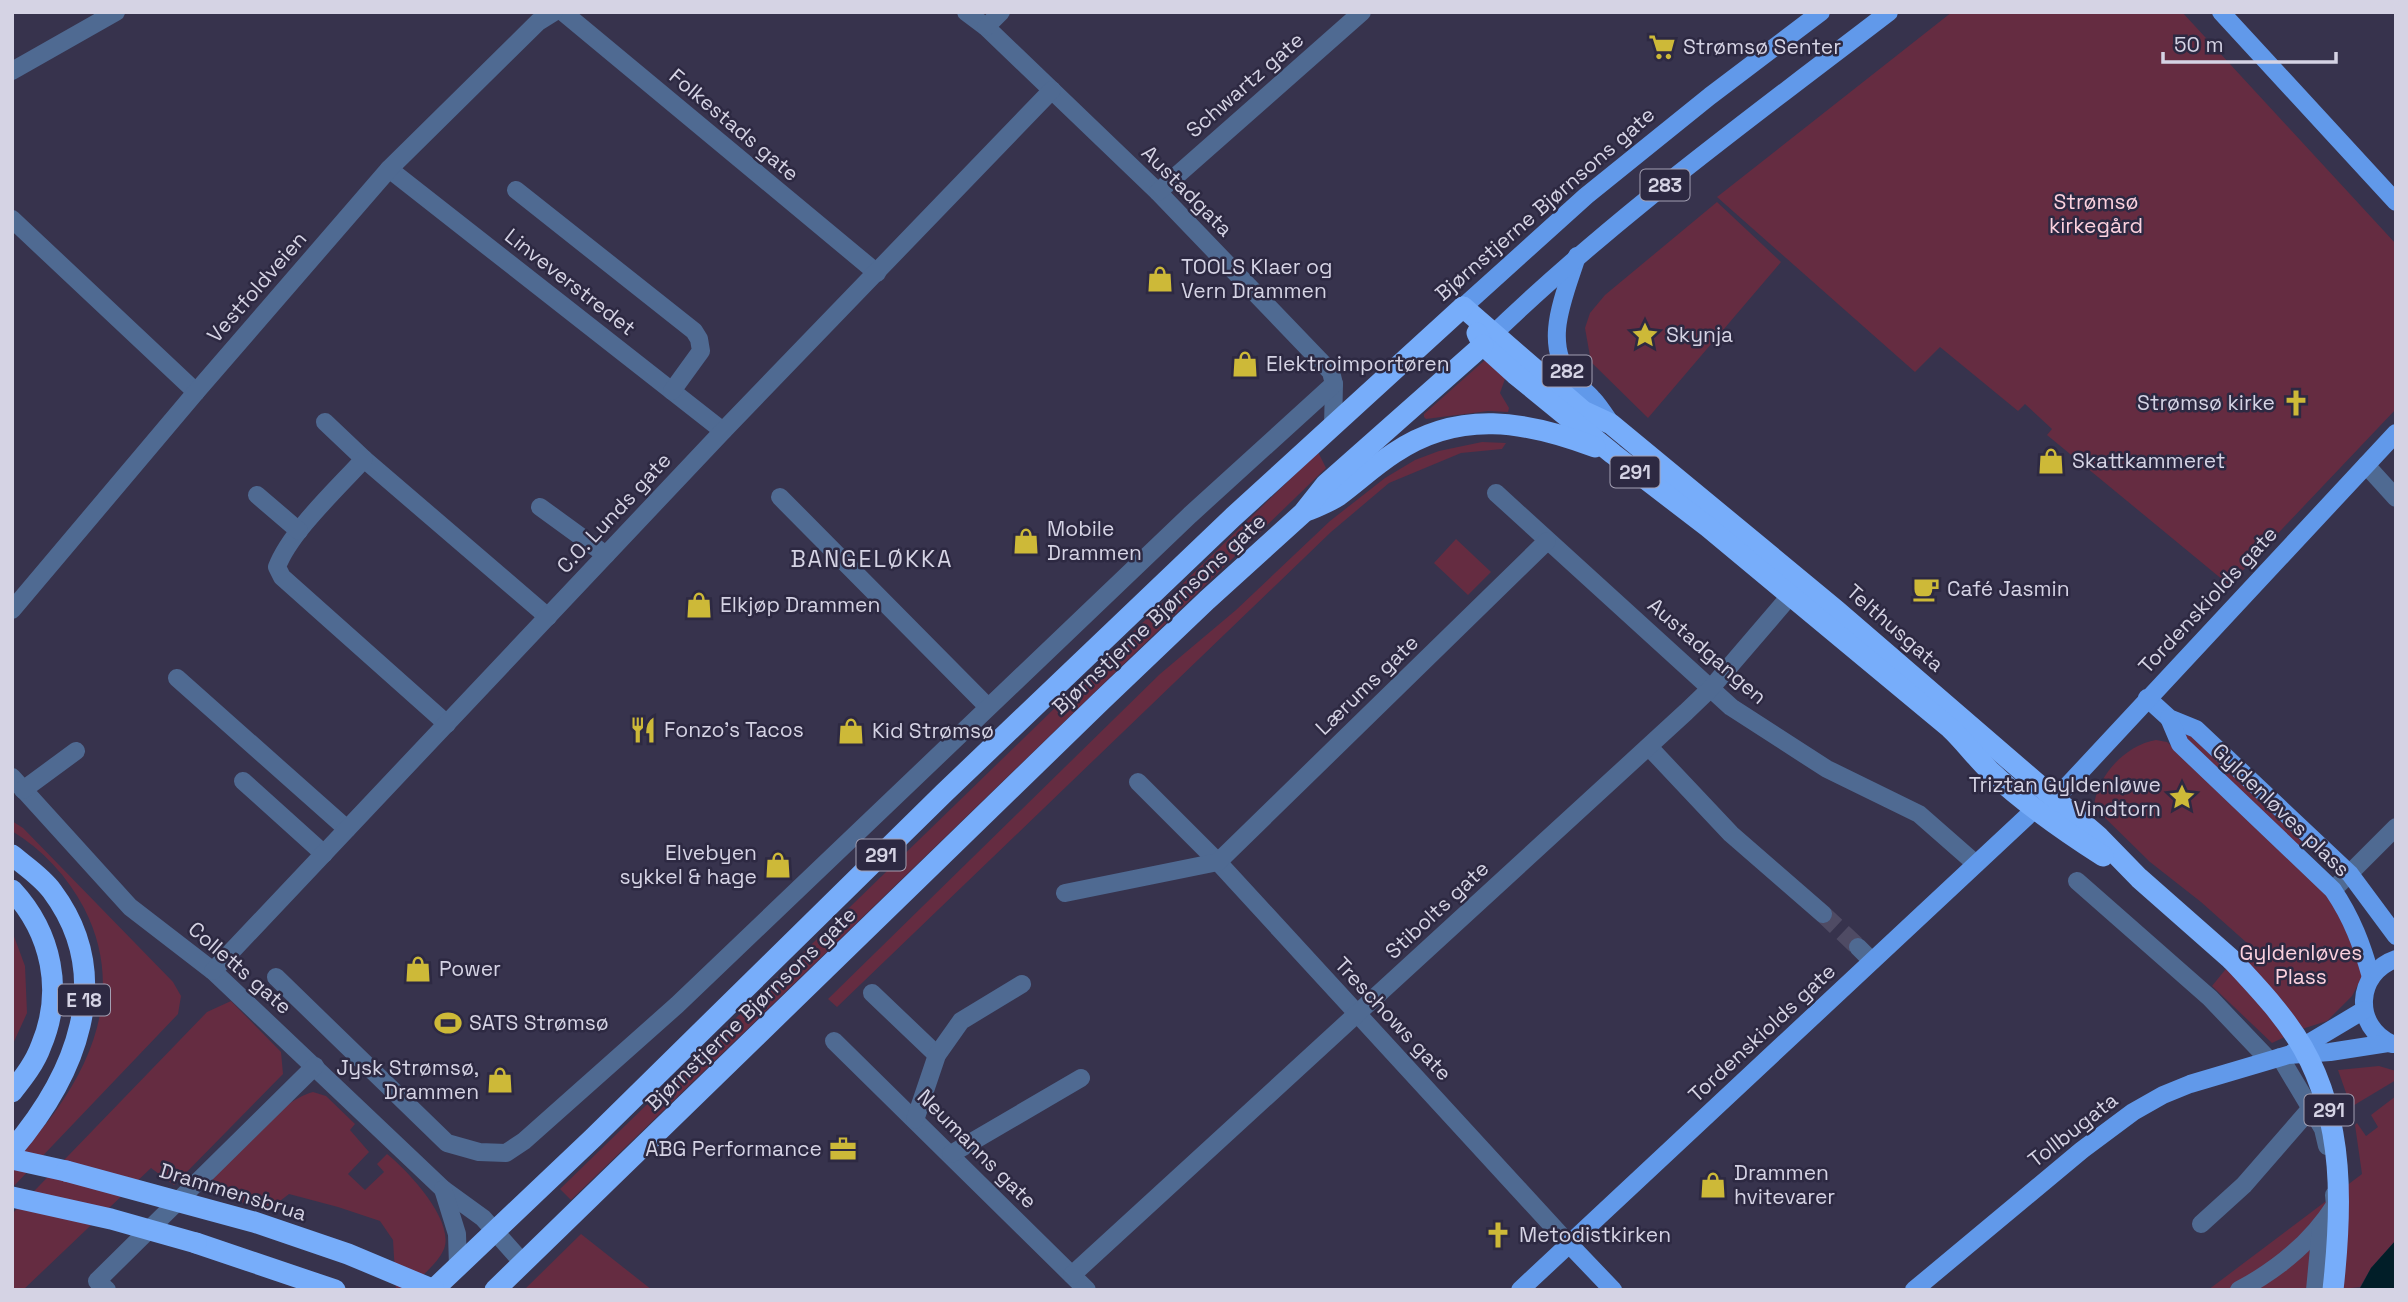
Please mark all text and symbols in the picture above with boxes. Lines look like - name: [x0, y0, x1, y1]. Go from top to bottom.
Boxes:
- scale bar: [2163, 21, 2336, 65]
- street label: Schwartz gate: [1180, 26, 1309, 143]
- text: 50 m: [2174, 31, 2224, 58]
- supermarket icon: Strømsø Senter: [1647, 32, 1677, 62]
- place label: Strømsø Senter: [1683, 33, 1841, 60]
- street label: Folkestads gate: [664, 62, 805, 187]
- street label: Bjørnstjerne Bjørnsons gate: [1429, 101, 1660, 306]
- street label: Austadgata: [1136, 139, 1239, 242]
- road number: 283: [1640, 169, 1690, 200]
- park label: Strømsø kirkegård: [2049, 188, 2143, 239]
- street label: Linveverstredet: [499, 222, 641, 341]
- street label: Vestfoldveien: [201, 225, 312, 348]
- place label: TOOLS Klaer og Vern Drammen: [1181, 253, 1333, 304]
- shop icon: TOOLS Klaer og Vern Drammen: [1145, 264, 1175, 294]
- place icon: Skynja: [1630, 320, 1660, 350]
- place label: Skynja: [1666, 321, 1733, 348]
- shop icon: Elektroimportøren: [1230, 349, 1260, 379]
- place label: Elektroimportøren: [1266, 350, 1450, 377]
- road number: 282: [1542, 356, 1592, 386]
- church icon: Strømsø kirke: [2281, 388, 2311, 418]
- place label: Strømsø kirke: [2137, 389, 2275, 416]
- shop icon: Skattkammeret: [2036, 446, 2066, 476]
- street label: C.O. Lunds gate: [551, 447, 677, 579]
- place label: Skattkammeret: [2072, 447, 2225, 474]
- road number: 291: [1610, 457, 1660, 488]
- street label: Bjørnstjerne Bjørnsons gate: [1046, 507, 1271, 720]
- place label: Mobile Drammen: [1047, 515, 1142, 566]
- street label: Tordenskiolds gate: [2132, 520, 2283, 679]
- shop icon: Mobile Drammen: [1011, 526, 1041, 556]
- district label: BANGELØKKA: [790, 544, 954, 574]
- cafe icon: Café Jasmin: [1911, 574, 1941, 604]
- place label: Café Jasmin: [1947, 575, 2070, 602]
- street label: Telthusgata: [1841, 578, 1950, 677]
- shop icon: Elkjøp Drammen: [684, 590, 714, 620]
- place label: Elkjøp Drammen: [720, 591, 880, 618]
- street label: Austadgangen: [1642, 592, 1772, 710]
- street label: Lærums gate: [1310, 629, 1424, 740]
- restaurant icon: Fonzo's Tacos: [628, 715, 658, 745]
- place label: Fonzo's Tacos: [664, 716, 804, 743]
- shop icon: Kid Strømsø: [836, 716, 866, 746]
- place label: Kid Strømsø: [872, 717, 994, 744]
- street label: Gyldenløves plass: [2207, 737, 2356, 882]
- place label: Triztan Gyldenløwe Vindtorn: [1969, 771, 2161, 822]
- place icon: Triztan Gyldenløwe Vindtorn: [2167, 782, 2197, 812]
- place label: Elvebyen sykkel & hage: [619, 839, 757, 890]
- road number: 291: [856, 840, 906, 870]
- shop icon: Elvebyen sykkel & hage: [763, 850, 793, 880]
- street label: Stibolts gate: [1379, 855, 1494, 965]
- street label: Bjørnstjerne Bjørnsons gate: [640, 901, 862, 1116]
- street label: Colletts gate: [183, 915, 298, 1020]
- park label: Gyldenløves Plass: [2240, 939, 2362, 990]
- street label: Treschows gate: [1329, 951, 1458, 1086]
- shop icon: Power: [403, 954, 433, 984]
- place label: Power: [439, 955, 501, 982]
- street label: Tordenskiolds gate: [1682, 957, 1841, 1108]
- road number: E 18: [58, 984, 110, 1016]
- sports icon: SATS Strømsø: [433, 1008, 463, 1038]
- place label: SATS Strømsø: [469, 1009, 609, 1036]
- place label: Jysk Strømsø, Drammen: [336, 1054, 479, 1105]
- shop icon: Jysk Strømsø, Drammen: [485, 1065, 515, 1095]
- street label: Neumanns gate: [912, 1083, 1043, 1214]
- street label: Tollbugata: [2022, 1086, 2123, 1173]
- road number: 291: [2304, 1094, 2354, 1126]
- office icon: ABG Performance: [828, 1134, 858, 1164]
- place label: ABG Performance: [645, 1135, 822, 1162]
- street label: Drammensbrua: [156, 1156, 310, 1227]
- place label: Drammen hvitevarer: [1734, 1159, 1835, 1210]
- shop icon: Drammen hvitevarer: [1698, 1170, 1728, 1200]
- church icon: Metodistkirken: [1483, 1220, 1513, 1250]
- place label: Metodistkirken: [1519, 1221, 1671, 1248]

